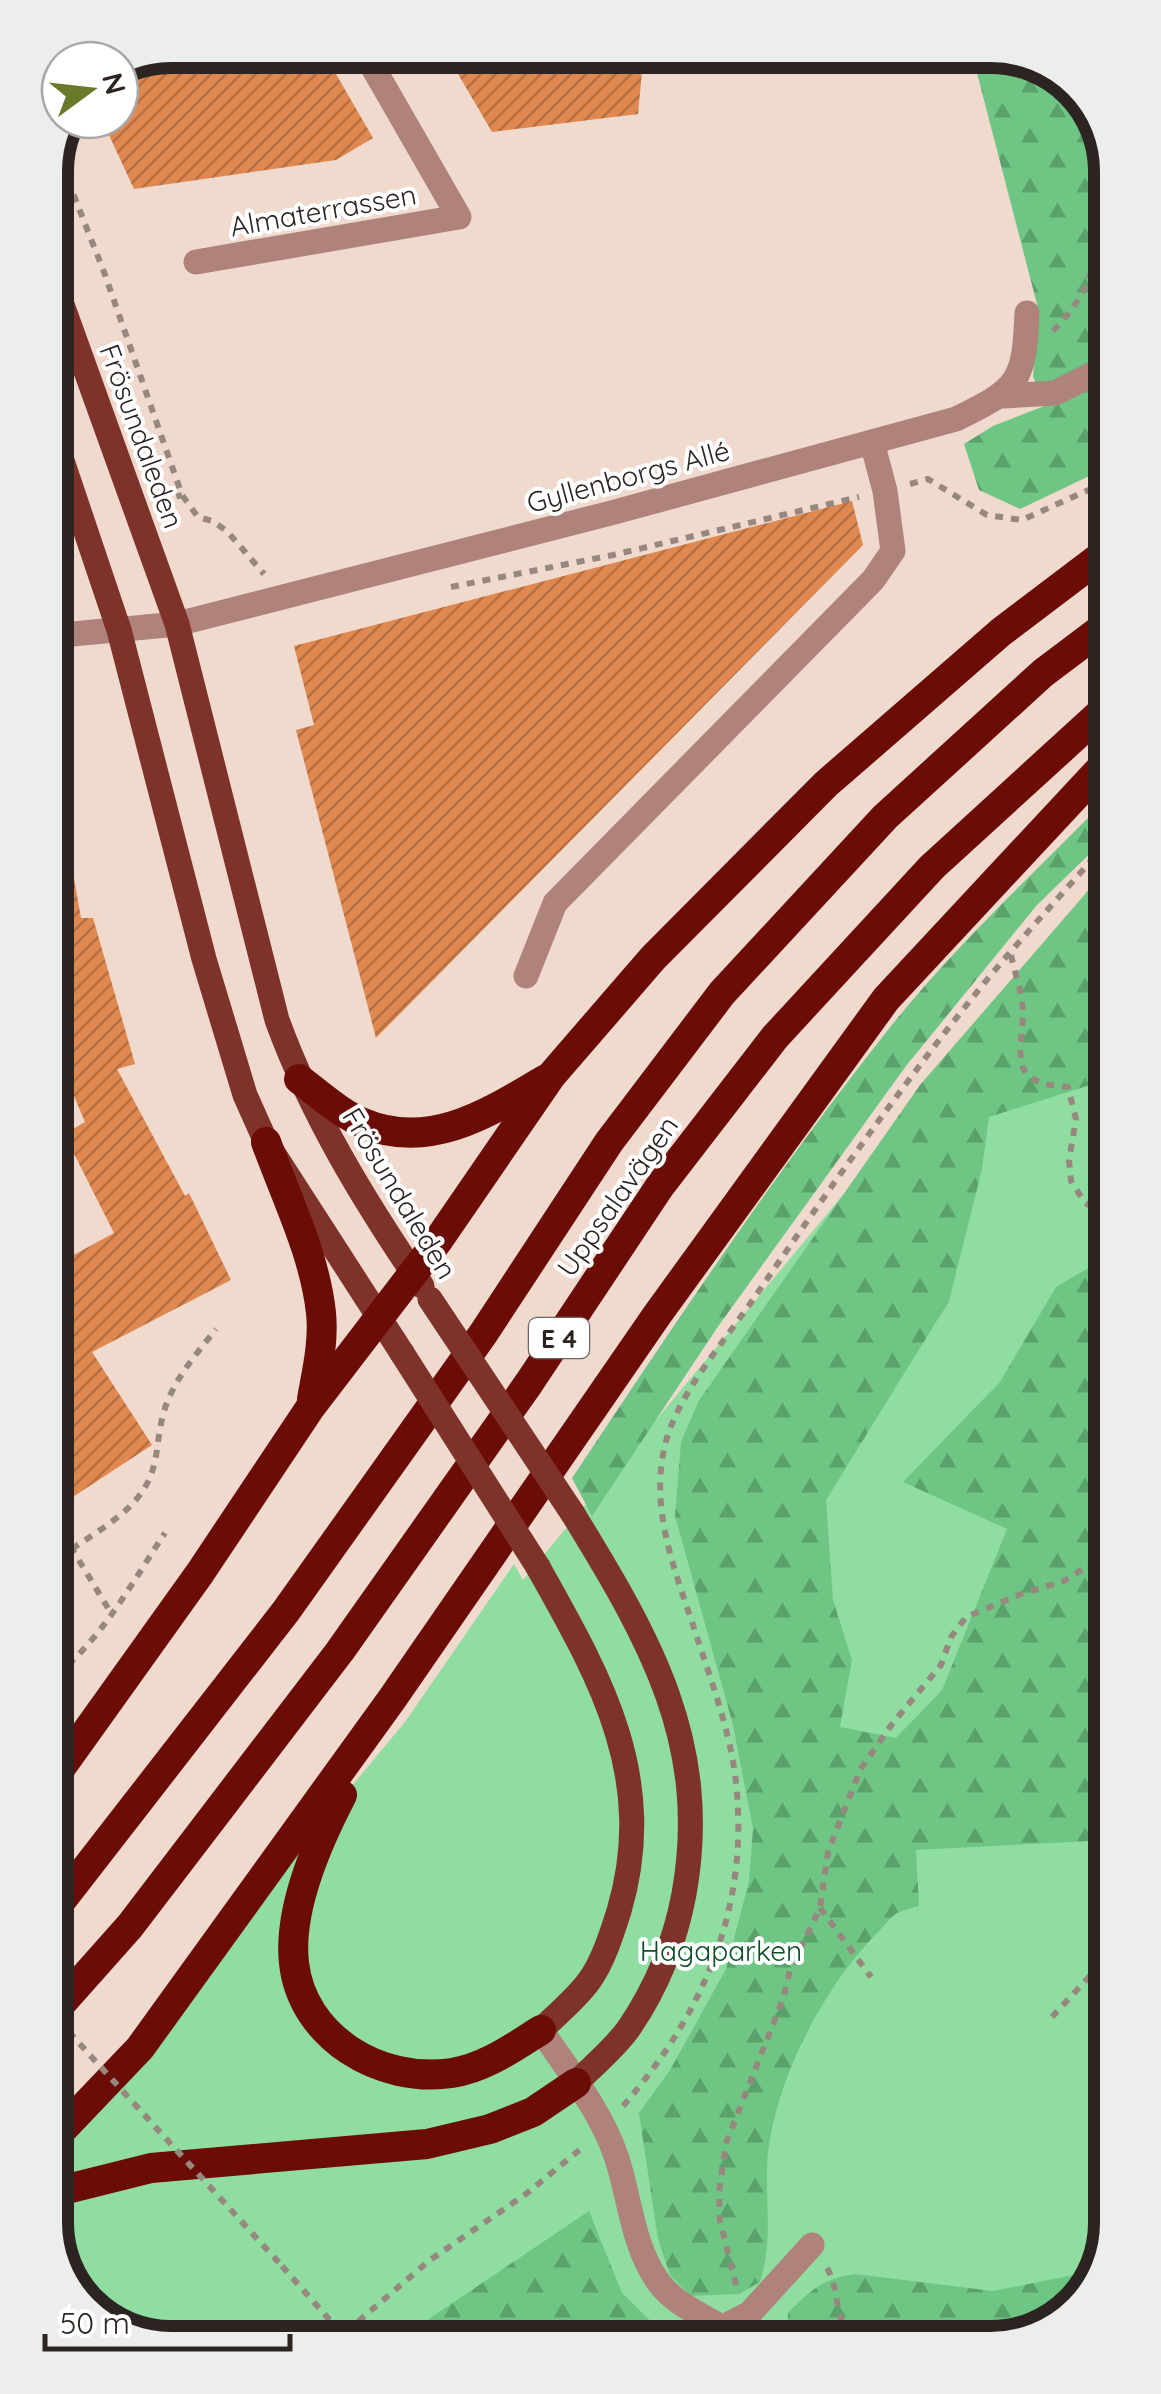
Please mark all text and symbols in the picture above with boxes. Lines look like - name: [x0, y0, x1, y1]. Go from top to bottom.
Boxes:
- north arrow: [40, 40, 140, 140]
- text: N: [95, 69, 134, 98]
- street label: Almaterrassen: [227, 176, 419, 244]
- street label: Frösundaleden: [92, 339, 192, 533]
- street label: Gyllenborgs Allé: [523, 432, 733, 520]
- street label: Frösundaleden: [335, 1101, 465, 1285]
- street label: Uppsalavägen: [549, 1109, 685, 1283]
- road number: E 4: [529, 1318, 589, 1358]
- park label: Hagaparken: [640, 1933, 802, 1968]
- scale bar: [45, 2289, 290, 2351]
- text: 50 m: [60, 2304, 130, 2342]

